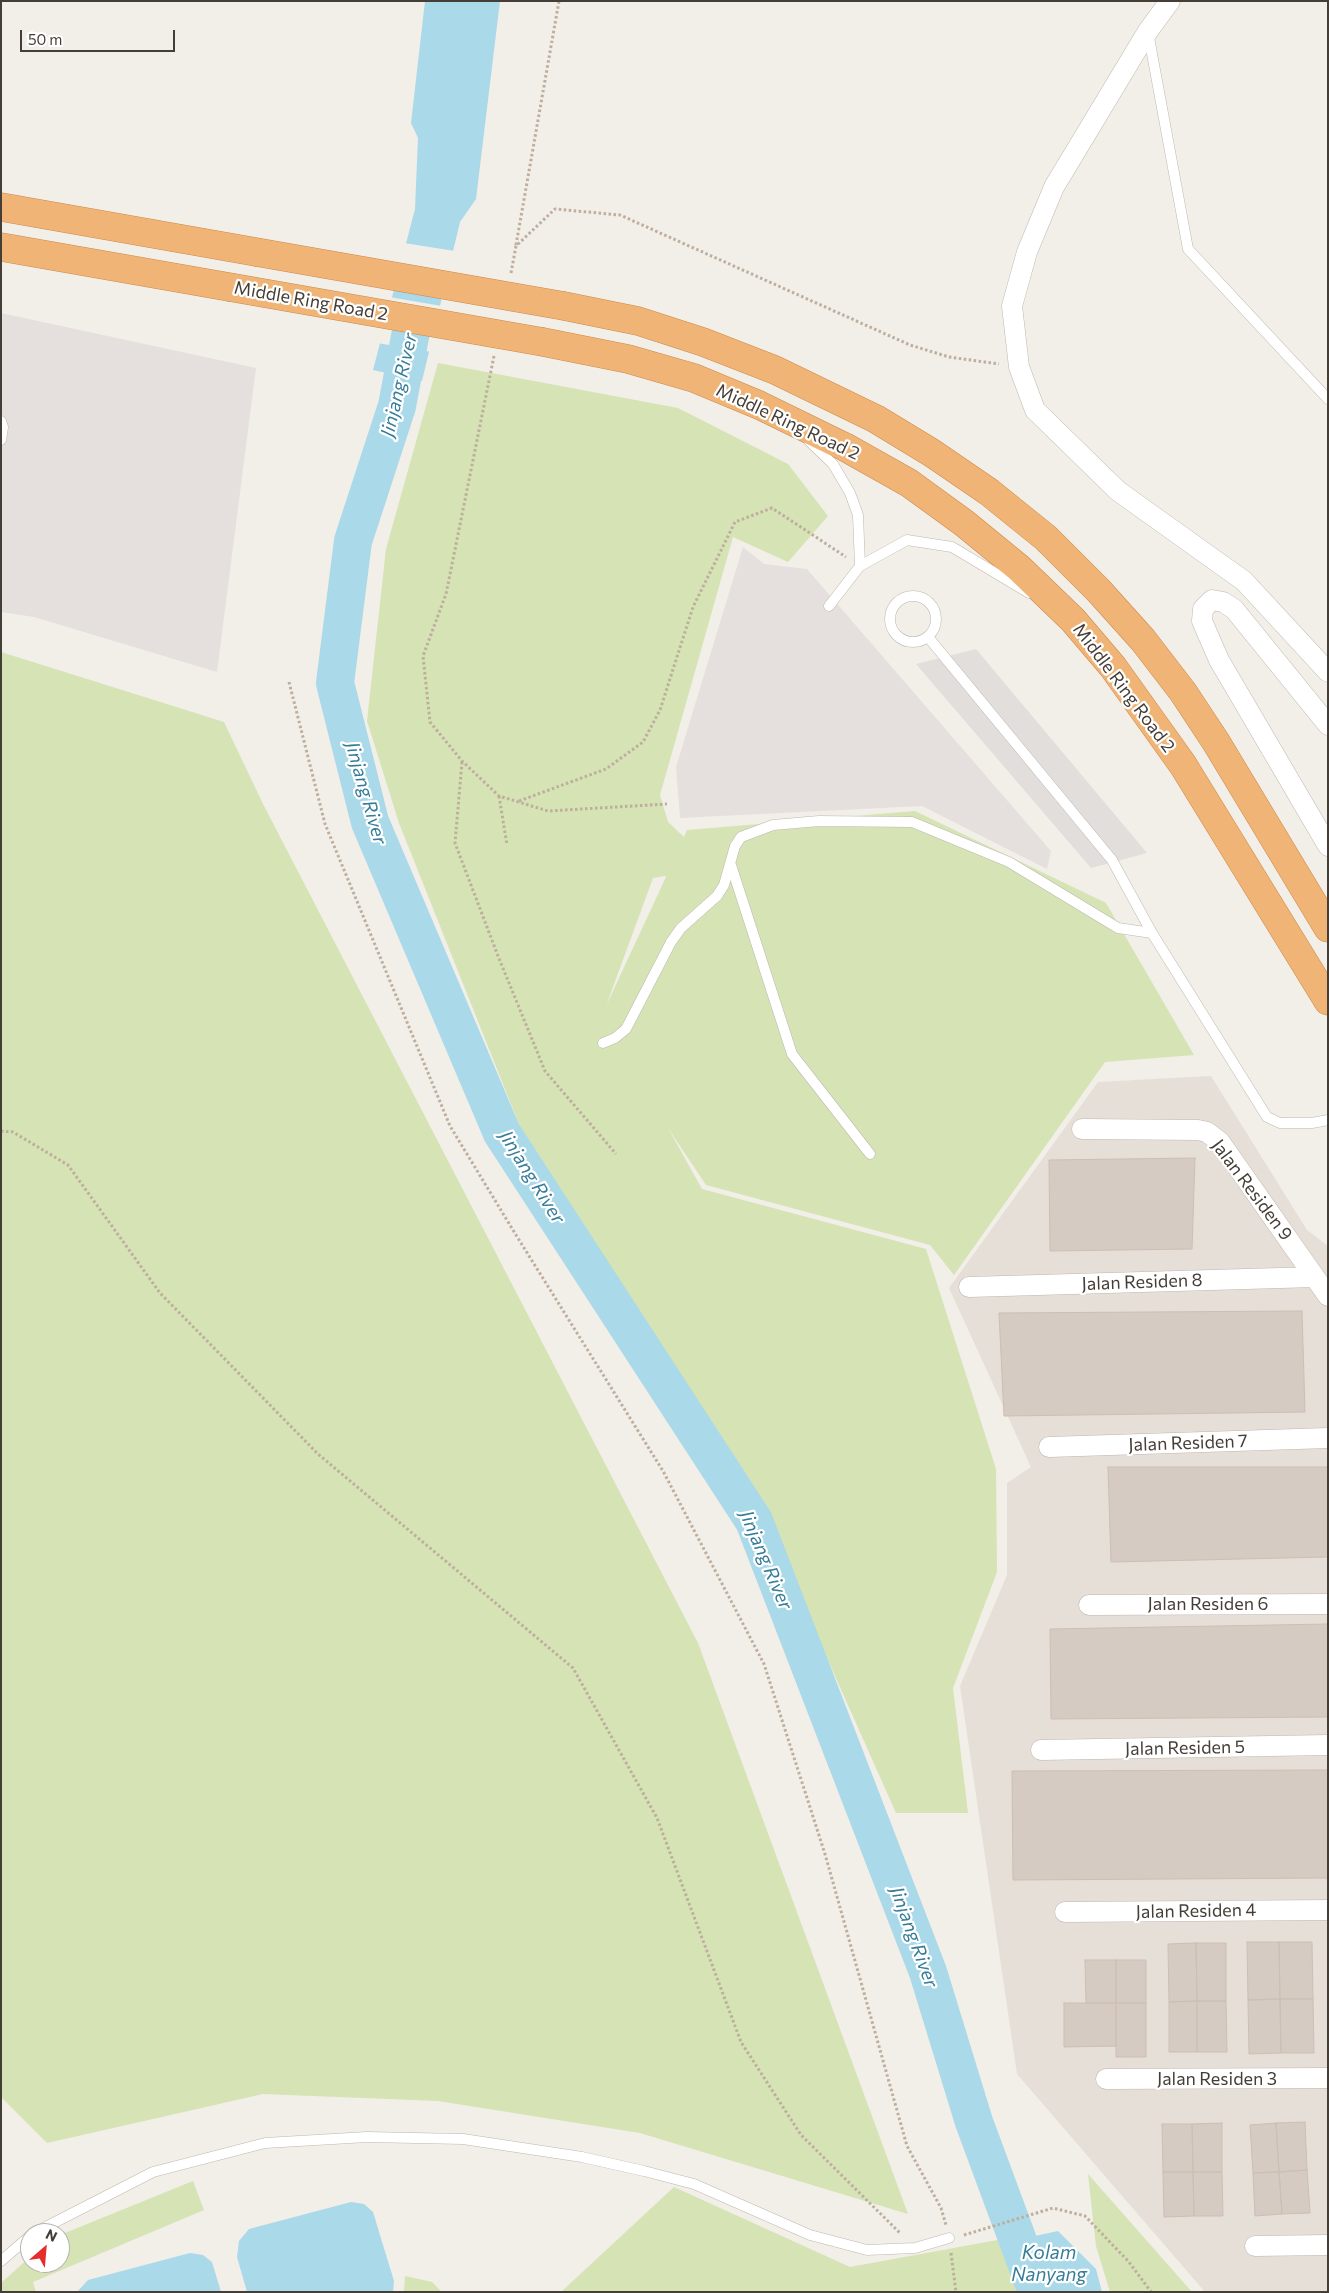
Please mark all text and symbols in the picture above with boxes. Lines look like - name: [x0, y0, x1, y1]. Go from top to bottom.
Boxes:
- scale bar: [22, 20, 178, 52]
- text: 50 m: [28, 30, 62, 48]
- street label: Middle Ring Road 2: [232, 277, 390, 325]
- water label: Jinjang River: [376, 331, 422, 439]
- street label: Middle Ring Road 2: [713, 379, 863, 465]
- street label: Middle Ring Road 2: [1068, 619, 1180, 757]
- water label: Jinjang River: [340, 739, 392, 847]
- water label: Jinjang River: [494, 1126, 570, 1228]
- street label: Jalan Residen 9: [1207, 1135, 1297, 1245]
- street label: Jalan Residen 8: [1081, 1269, 1203, 1295]
- street label: Jalan Residen 7: [1128, 1430, 1248, 1456]
- water label: Jinjang River: [735, 1507, 797, 1613]
- street label: Jalan Residen 6: [1148, 1593, 1268, 1615]
- street label: Jalan Residen 5: [1125, 1736, 1245, 1760]
- water label: Jinjang River: [885, 1883, 943, 1991]
- street label: Jalan Residen 4: [1136, 1899, 1256, 1923]
- street label: Jalan Residen 3: [1157, 2068, 1277, 2090]
- north arrow: [20, 2223, 70, 2273]
- text: N: [43, 2225, 60, 2245]
- water label: Kolam Nanyang: [1011, 2242, 1087, 2286]

